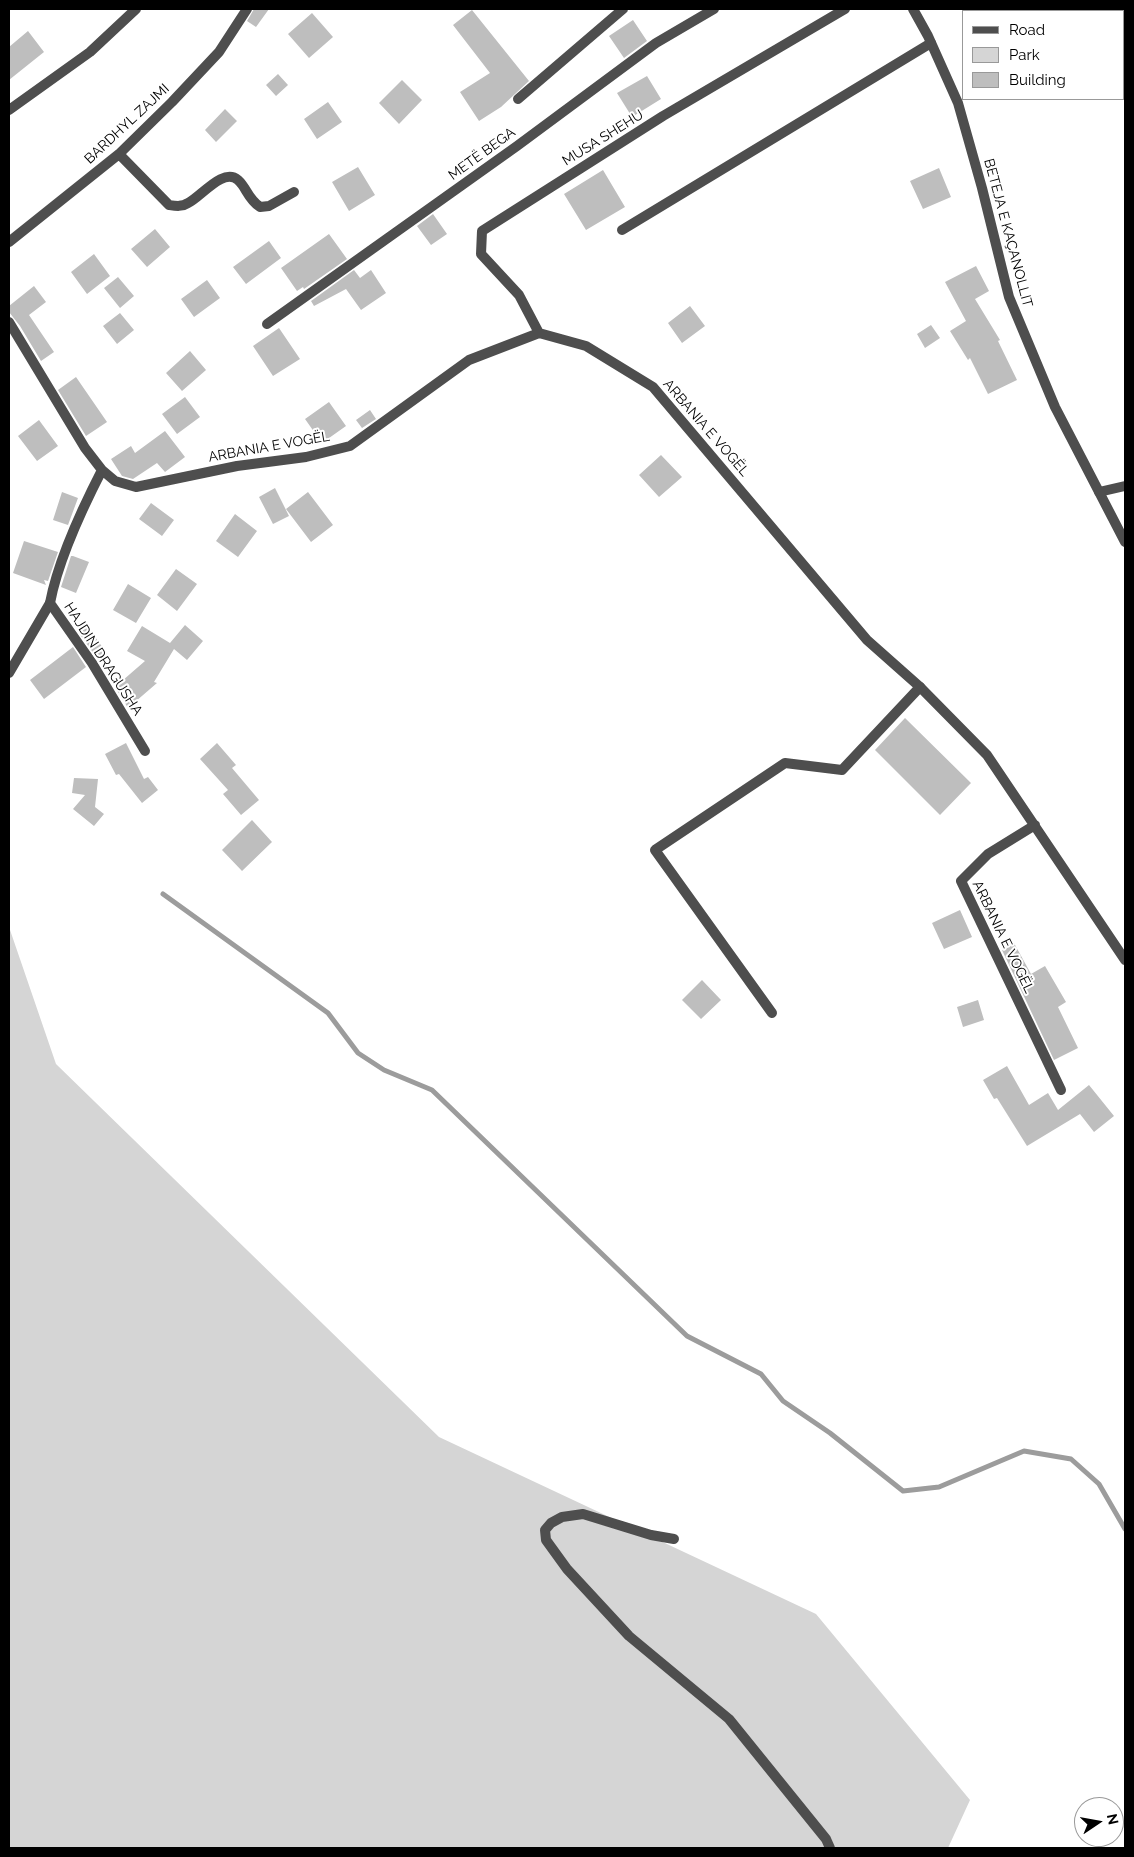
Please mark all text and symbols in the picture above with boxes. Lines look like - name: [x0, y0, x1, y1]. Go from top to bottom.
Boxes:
- legend: [962, 10, 1124, 100]
- text: Road: [1009, 21, 1045, 39]
- text: Park: [1009, 46, 1040, 64]
- text: Building: [1009, 71, 1066, 89]
- street label: BARDHYL ZAJMI: [81, 80, 173, 168]
- street label: MUSA SHEHU: [559, 106, 647, 170]
- street label: METË BEGA: [445, 124, 519, 184]
- street label: BETEJA E KAÇANOLLIT: [980, 157, 1036, 309]
- street label: ARBANIA E VOGËL: [659, 376, 753, 480]
- street label: ARBANIA E VOGËL: [207, 428, 331, 466]
- street label: HAJDIN DRAGUSHA: [60, 599, 146, 719]
- street label: ARBANIA E VOGËL: [969, 878, 1037, 996]
- north arrow: [1074, 1797, 1124, 1847]
- text: N: [1104, 1812, 1122, 1826]

